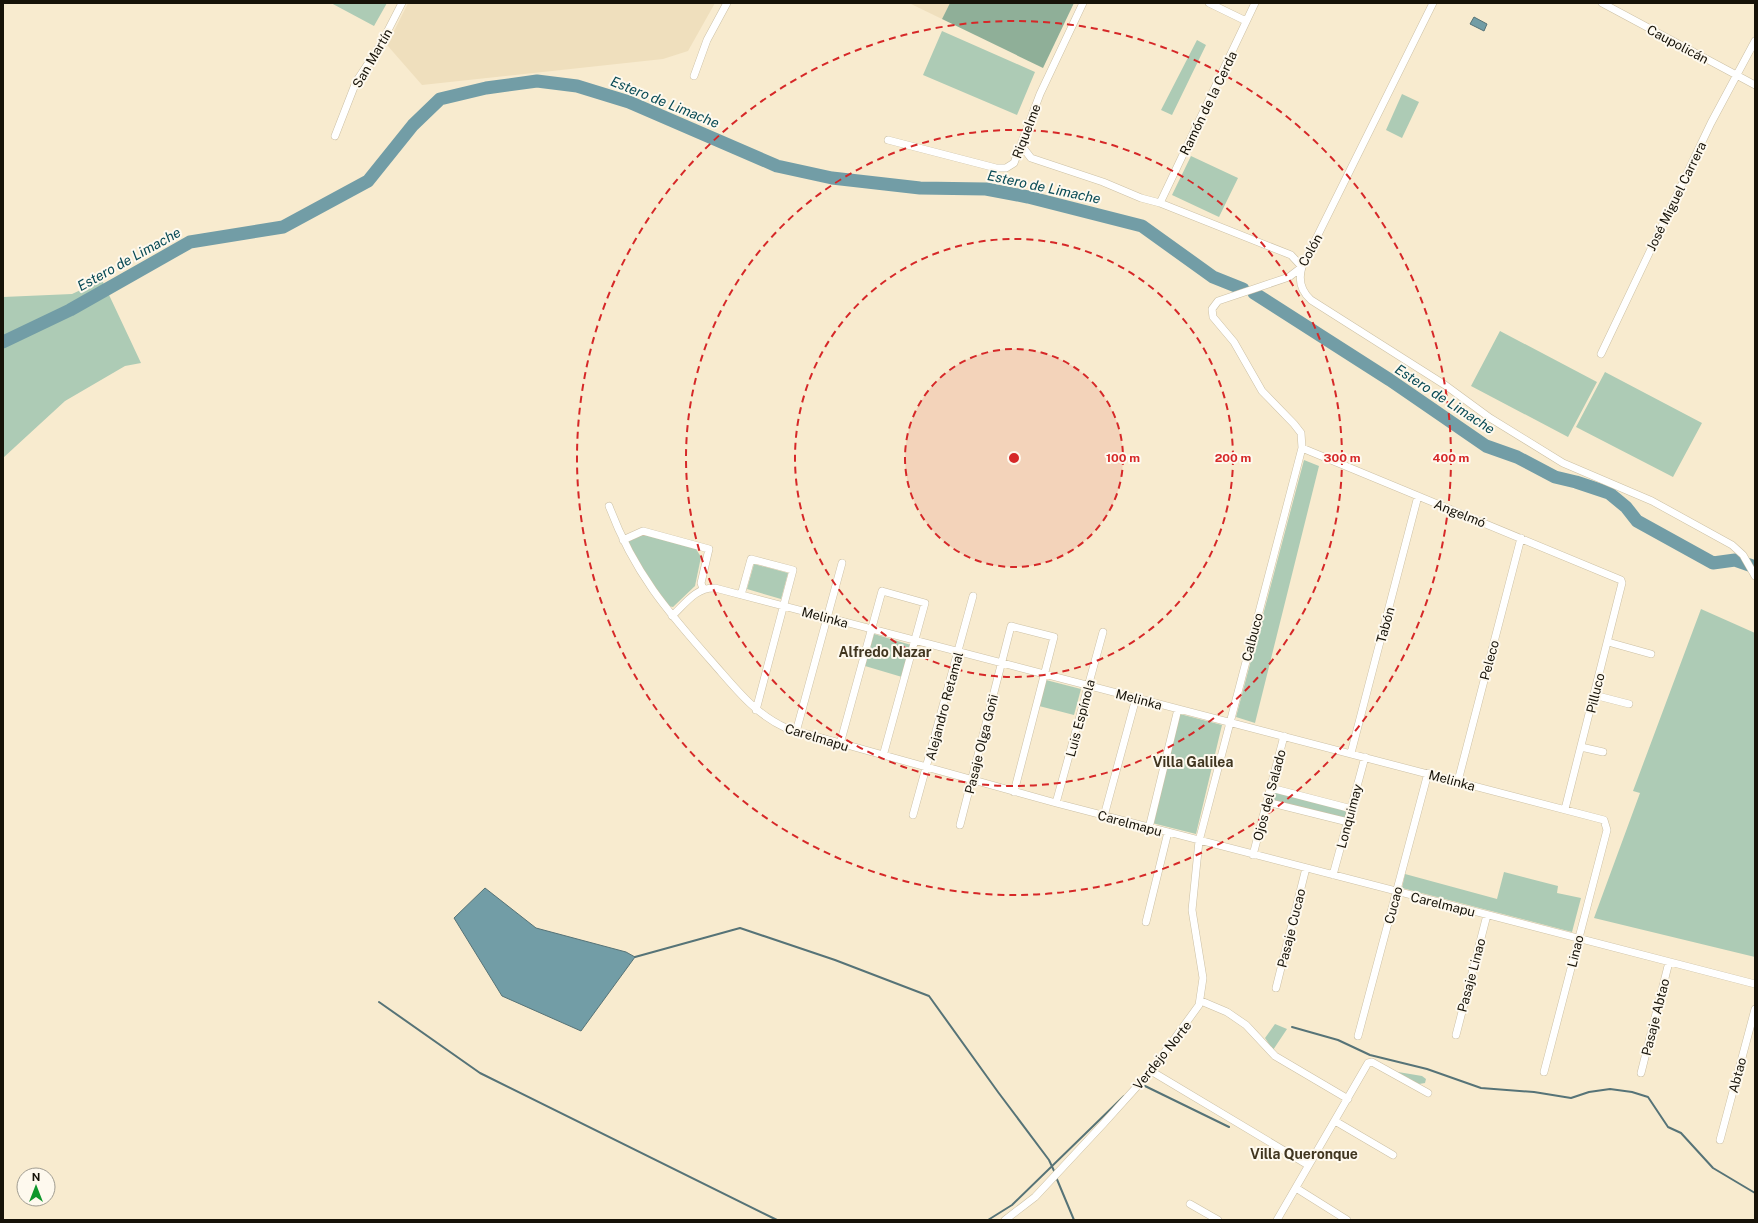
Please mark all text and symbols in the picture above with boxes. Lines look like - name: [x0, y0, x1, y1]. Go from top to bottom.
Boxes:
- street label: Caupolicán: [1644, 22, 1711, 67]
- street label: San Martín: [349, 26, 395, 91]
- street label: Ramón de la Cerda: [1177, 49, 1240, 158]
- water label: Estero de Limache: [608, 73, 722, 131]
- street label: Riquelme: [1009, 102, 1044, 161]
- street label: José Miguel Carrera: [1644, 139, 1709, 253]
- water label: Estero de Limache: [986, 167, 1103, 207]
- water label: Estero de Limache: [75, 224, 184, 294]
- street label: Colón: [1295, 231, 1325, 269]
- water label: Estero de Limache: [1392, 361, 1498, 437]
- centre of rings: [1007, 451, 1021, 465]
- text: 100 m: [1106, 451, 1140, 465]
- text: 200 m: [1215, 451, 1251, 465]
- text: 300 m: [1324, 451, 1361, 465]
- text: 400 m: [1433, 451, 1470, 465]
- street label: Angelmó: [1432, 496, 1488, 531]
- street label: Melinka: [800, 604, 850, 631]
- street label: Tabón: [1373, 605, 1397, 645]
- street label: Calbuco: [1239, 611, 1266, 663]
- street label: Peleco: [1477, 638, 1502, 682]
- district label: Alfredo Nazar: [838, 644, 932, 660]
- street label: Alejandro Retamal: [923, 650, 966, 762]
- street label: Pilluco: [1583, 671, 1608, 715]
- street label: Luis Espínola: [1063, 678, 1098, 758]
- street label: Melinka: [1114, 686, 1164, 713]
- street label: Pasaje Olga Goñi: [962, 693, 1001, 796]
- street label: Carelmapu: [783, 721, 851, 754]
- street label: Ojos del Salado: [1250, 748, 1289, 842]
- district label: Villa Galilea: [1153, 754, 1233, 770]
- street label: Melinka: [1427, 767, 1477, 794]
- street label: Lonquimay: [1334, 782, 1365, 850]
- street label: Carelmapu: [1096, 808, 1164, 839]
- street label: Cucao: [1381, 885, 1406, 925]
- street label: Pasaje Cucao: [1274, 887, 1309, 969]
- street label: Carelmapu: [1409, 889, 1477, 920]
- street label: Linao: [1564, 933, 1587, 969]
- street label: Pasaje Linao: [1454, 937, 1489, 1014]
- street label: Pasaje Abtao: [1639, 977, 1672, 1057]
- street label: Verdejo Norte: [1130, 1018, 1195, 1093]
- street label: Abtao: [1726, 1056, 1749, 1095]
- district label: Villa Queronque: [1250, 1146, 1358, 1162]
- north arrow: [16, 1167, 56, 1207]
- text: N: [32, 1171, 40, 1183]

